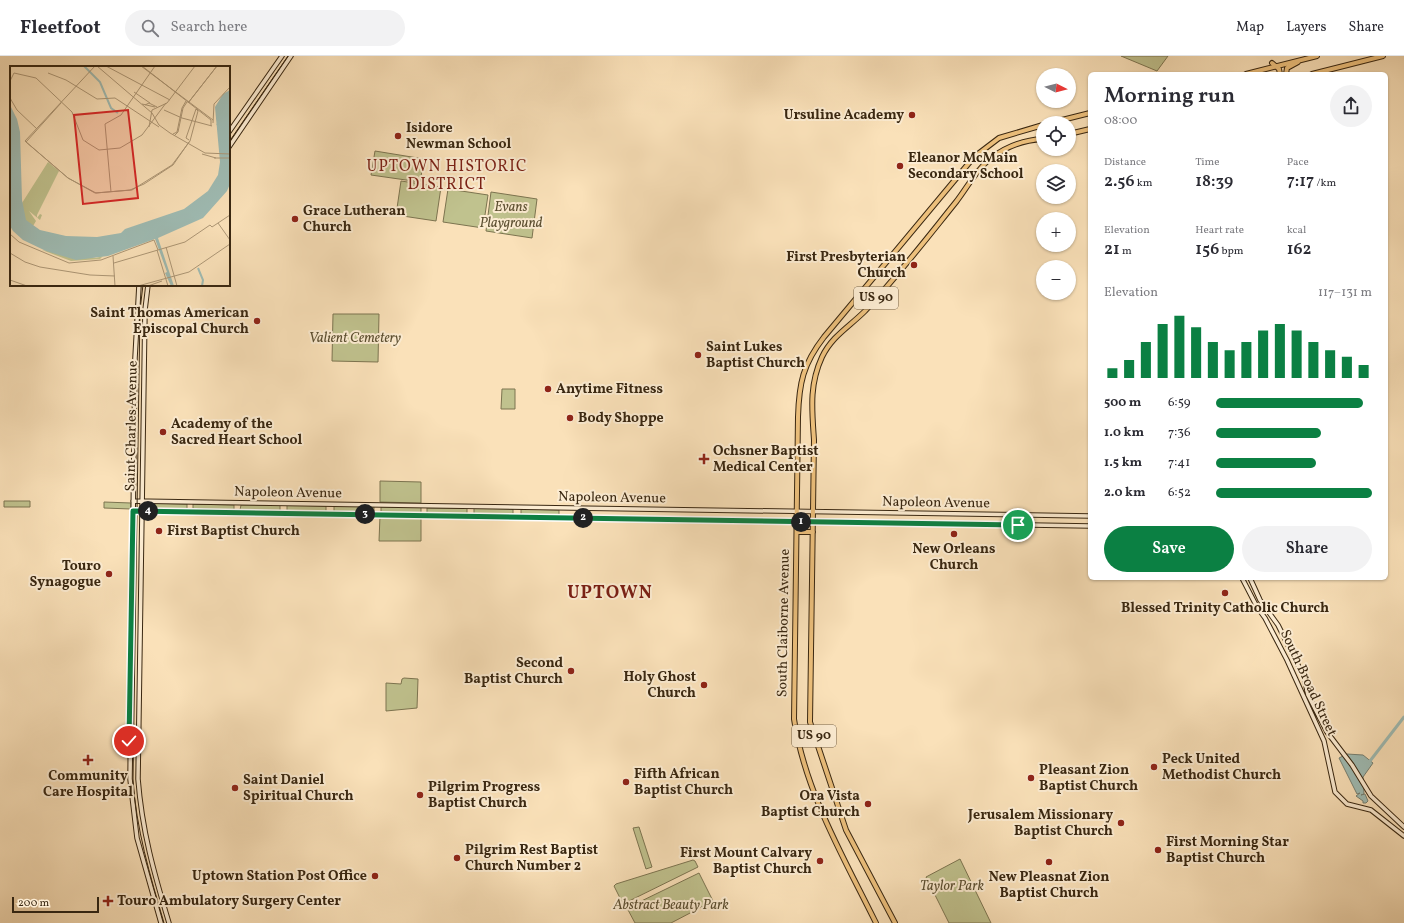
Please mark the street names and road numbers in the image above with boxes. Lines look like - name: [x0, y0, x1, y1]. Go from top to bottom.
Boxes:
- road number: US 90: [854, 287, 898, 309]
- street label: Saint Charles Avenue: [121, 360, 143, 492]
- street label: Napoleon Avenue: [234, 483, 342, 503]
- street label: Napoleon Avenue: [558, 488, 666, 508]
- street label: Napoleon Avenue: [882, 493, 990, 513]
- street label: South Claiborne Avenue: [773, 548, 795, 697]
- street label: South Broad Street: [1275, 627, 1341, 739]
- road number: US 90: [792, 725, 836, 747]

